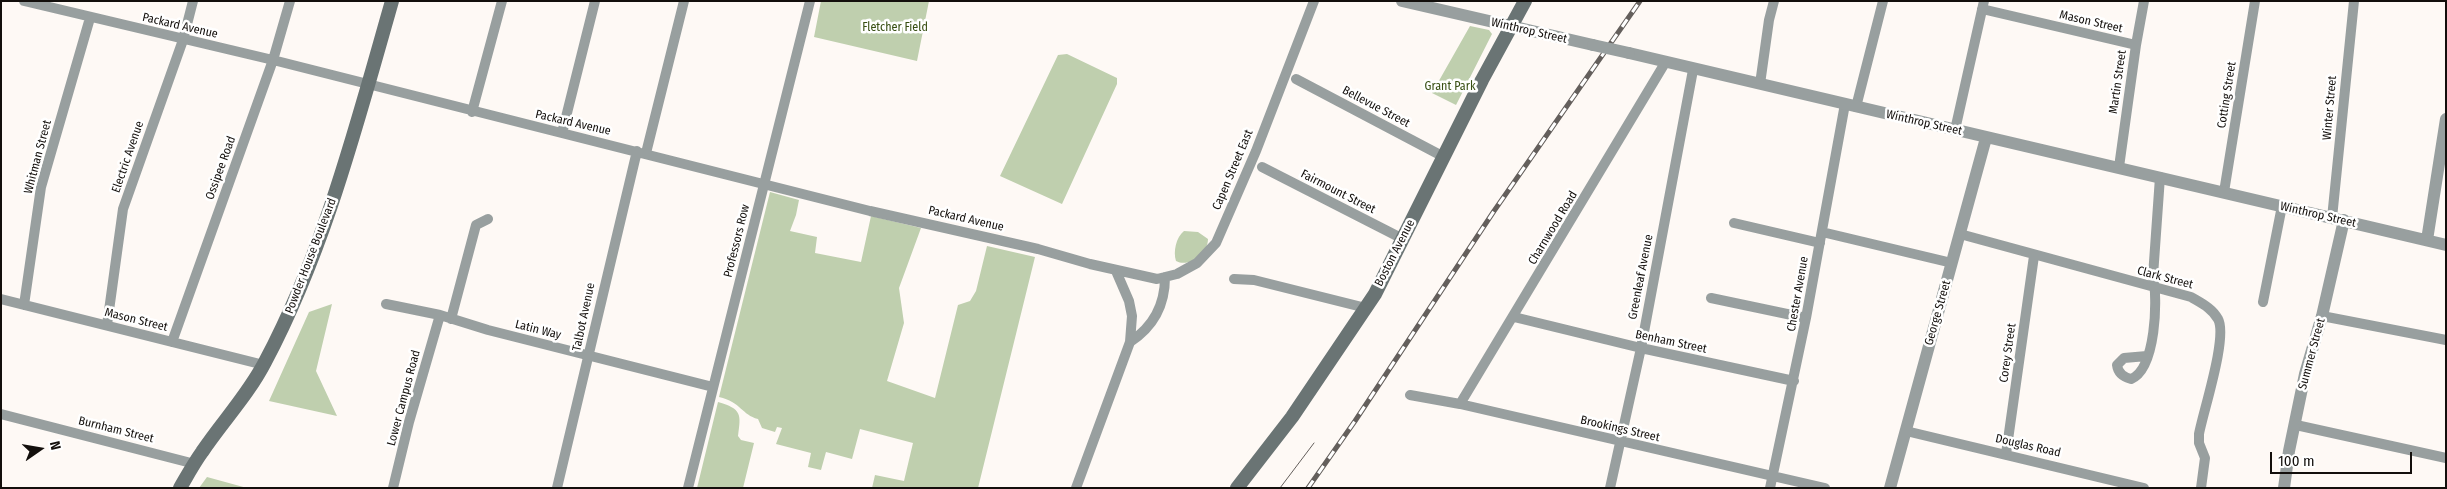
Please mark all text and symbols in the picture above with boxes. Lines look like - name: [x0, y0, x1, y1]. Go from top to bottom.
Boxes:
- street label: Mason Street: [2058, 8, 2124, 36]
- street label: Packard Avenue: [141, 10, 219, 42]
- street label: Winthrop Street: [1490, 15, 1568, 47]
- park label: Fletcher Field: [862, 21, 928, 35]
- street label: Martin Street: [2106, 49, 2130, 115]
- street label: Cotting Street: [2215, 61, 2239, 129]
- street label: Winter Street: [2320, 75, 2340, 141]
- park label: Grant Park: [1425, 80, 1475, 94]
- street label: Bellevue Street: [1340, 83, 1412, 131]
- street label: Packard Avenue: [534, 107, 612, 139]
- street label: Winthrop Street: [1885, 107, 1963, 139]
- street label: Whitman Street: [21, 118, 55, 196]
- street label: Electric Avenue: [109, 119, 147, 195]
- street label: Capen Street East: [1210, 128, 1256, 212]
- street label: Ossipee Road: [203, 134, 239, 202]
- street label: Fairmount Street: [1298, 167, 1378, 217]
- street label: Charnwood Road: [1525, 189, 1581, 267]
- street label: Powder House Boulevard: [282, 196, 340, 316]
- street label: Winthrop Street: [2279, 199, 2357, 231]
- street label: Professors Row: [721, 203, 753, 279]
- street label: Packard Avenue: [927, 203, 1005, 235]
- street label: Boston Avenue: [1372, 217, 1418, 289]
- street label: Greenleaf Avenue: [1626, 233, 1656, 321]
- street label: Chester Avenue: [1784, 255, 1812, 333]
- street label: Clark Street: [2136, 264, 2194, 292]
- street label: George Street: [1922, 279, 1954, 347]
- street label: Talbot Avenue: [570, 282, 598, 352]
- street label: Mason Street: [103, 305, 169, 335]
- street label: Latin Way: [514, 317, 562, 343]
- street label: Summer Street: [2296, 317, 2328, 391]
- street label: Corey Street: [1997, 322, 2019, 384]
- street label: Benham Street: [1634, 327, 1708, 357]
- street label: Lower Campus Road: [384, 348, 424, 448]
- street label: Brookings Street: [1579, 413, 1661, 445]
- street label: Burnham Street: [77, 414, 155, 446]
- north arrow: [15, 424, 65, 474]
- street label: Douglas Road: [1994, 431, 2062, 461]
- text: N: [46, 440, 64, 452]
- scale bar: [2272, 442, 2414, 474]
- text: 100 m: [2278, 452, 2315, 470]

